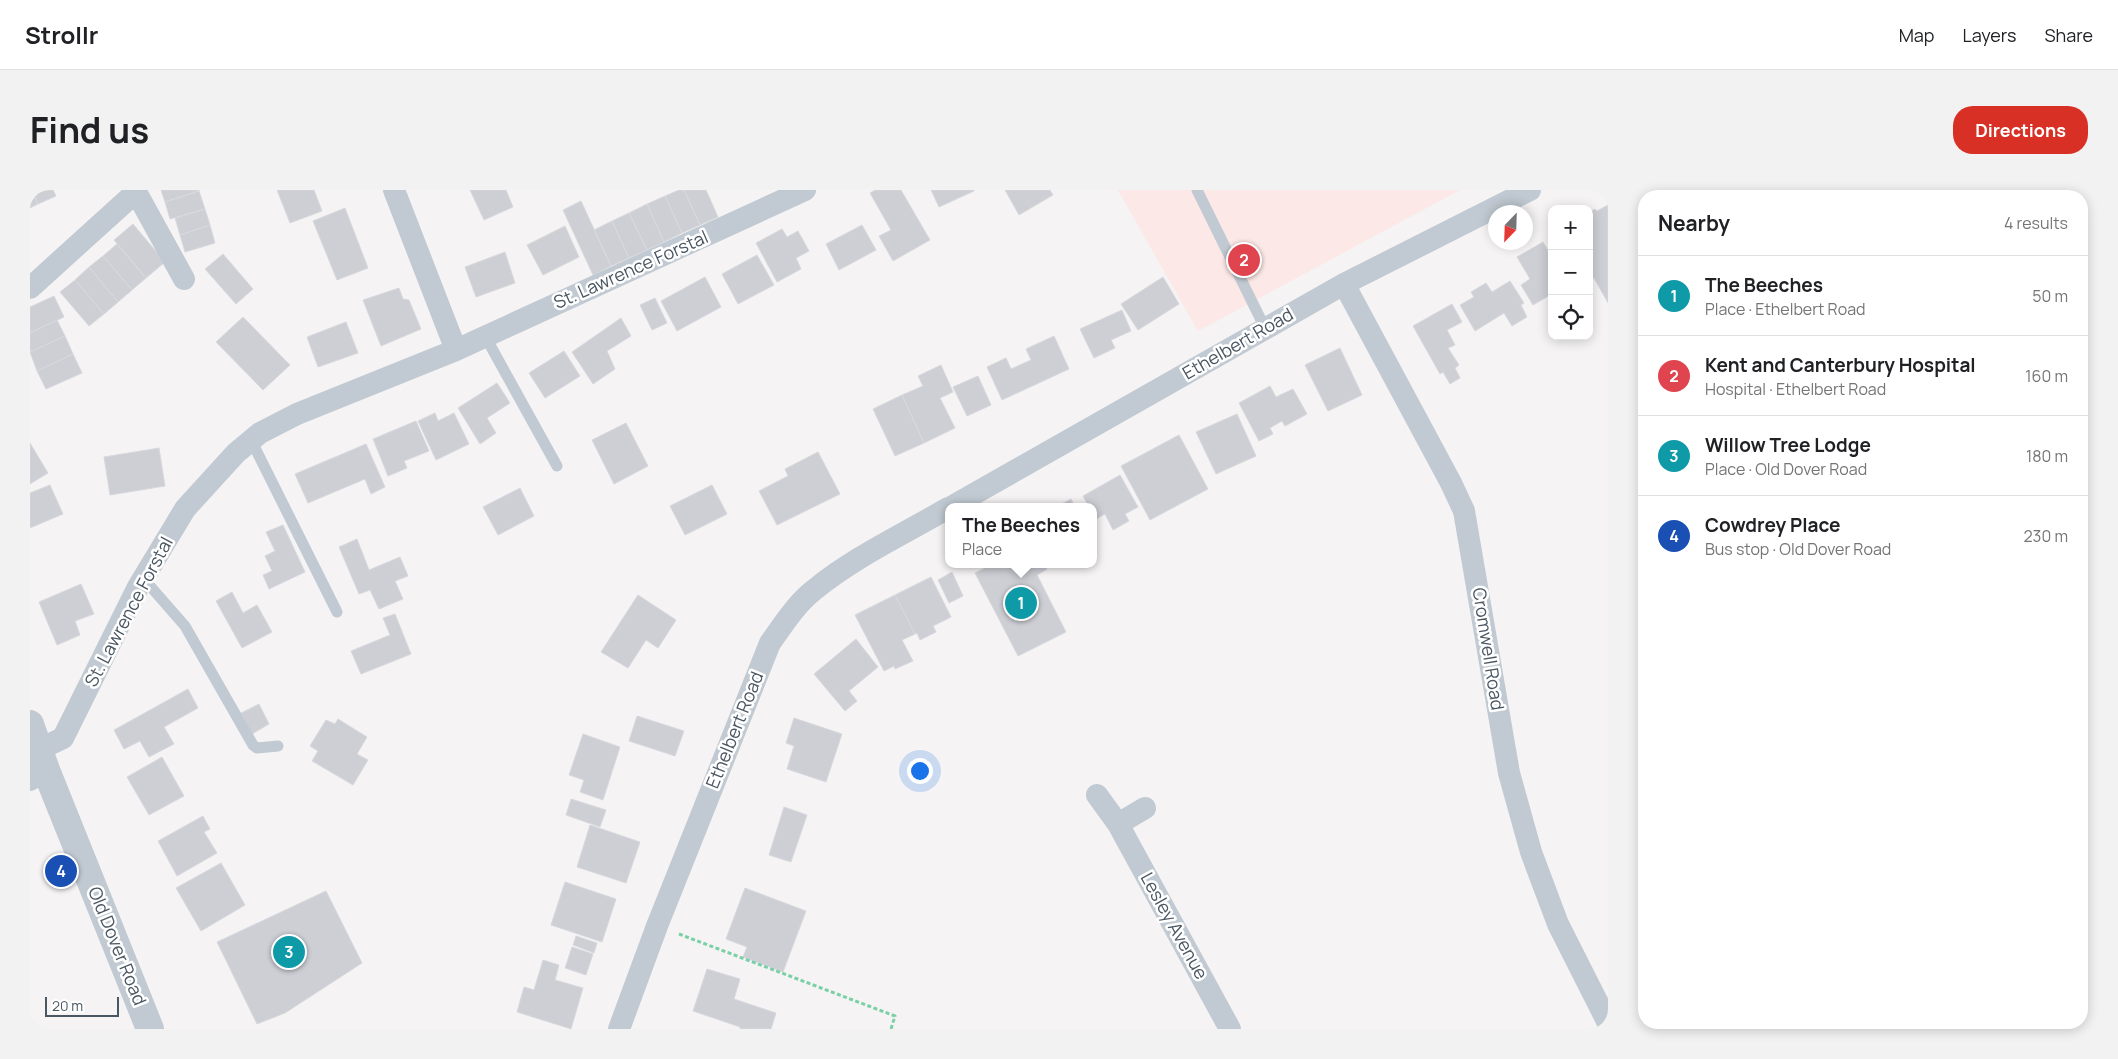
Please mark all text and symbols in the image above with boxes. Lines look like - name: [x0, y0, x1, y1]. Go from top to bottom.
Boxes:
- text: Strollr: [25, 18, 98, 51]
- text: Map: [1899, 23, 1934, 47]
- text: Layers: [1962, 23, 2016, 47]
- text: Share: [2044, 23, 2093, 47]
- text: Find us: [30, 106, 149, 154]
- button: Directions: [1953, 106, 2088, 154]
- north arrow: [1488, 205, 1533, 250]
- map controls: [1548, 205, 1593, 340]
- button: +: [1548, 205, 1593, 250]
- text: Nearby: [1658, 209, 1730, 237]
- text: 4 results: [2004, 212, 2068, 234]
- street label: St. Lawrence Forstal: [550, 224, 712, 314]
- pin: 2: [1228, 241, 1260, 279]
- button: −: [1548, 250, 1593, 295]
- text: The Beeches: [1705, 272, 1823, 298]
- text: 1: [1670, 285, 1678, 307]
- text: 50 m: [2032, 285, 2068, 307]
- button: locate: [1548, 295, 1593, 340]
- text: Place · Ethelbert Road: [1705, 298, 1866, 320]
- street label: Ethelbert Road: [1178, 302, 1297, 385]
- text: Kent and Canterbury Hospital: [1705, 352, 1976, 378]
- text: 2: [1669, 365, 1679, 387]
- text: 160 m: [2025, 365, 2068, 387]
- text: Hospital · Ethelbert Road: [1705, 378, 1886, 400]
- text: Willow Tree Lodge: [1705, 432, 1871, 458]
- text: 3: [1669, 445, 1679, 467]
- text: 180 m: [2026, 445, 2068, 467]
- text: Place · Old Dover Road: [1705, 458, 1867, 480]
- popup: [945, 503, 1097, 568]
- text: The Beeches: [962, 512, 1080, 538]
- text: Cowdrey Place: [1705, 512, 1841, 538]
- text: 4: [1669, 525, 1679, 547]
- text: 230 m: [2024, 525, 2068, 547]
- street label: St. Lawrence Forstal: [78, 532, 178, 691]
- text: Place: [962, 538, 1002, 560]
- text: Bus stop · Old Dover Road: [1705, 538, 1891, 560]
- pin: 1: [1005, 584, 1037, 622]
- street label: Cromwell Road: [1467, 586, 1511, 712]
- street label: Ethelbert Road: [700, 668, 768, 792]
- your location: [907, 758, 933, 784]
- pin: 4: [45, 852, 77, 890]
- street label: Lesley Avenue: [1136, 868, 1214, 983]
- street label: Old Dover Road: [83, 883, 153, 1008]
- pin: 3: [273, 933, 305, 971]
- scale bar: [45, 994, 119, 1017]
- text: 20 m: [52, 996, 83, 1015]

